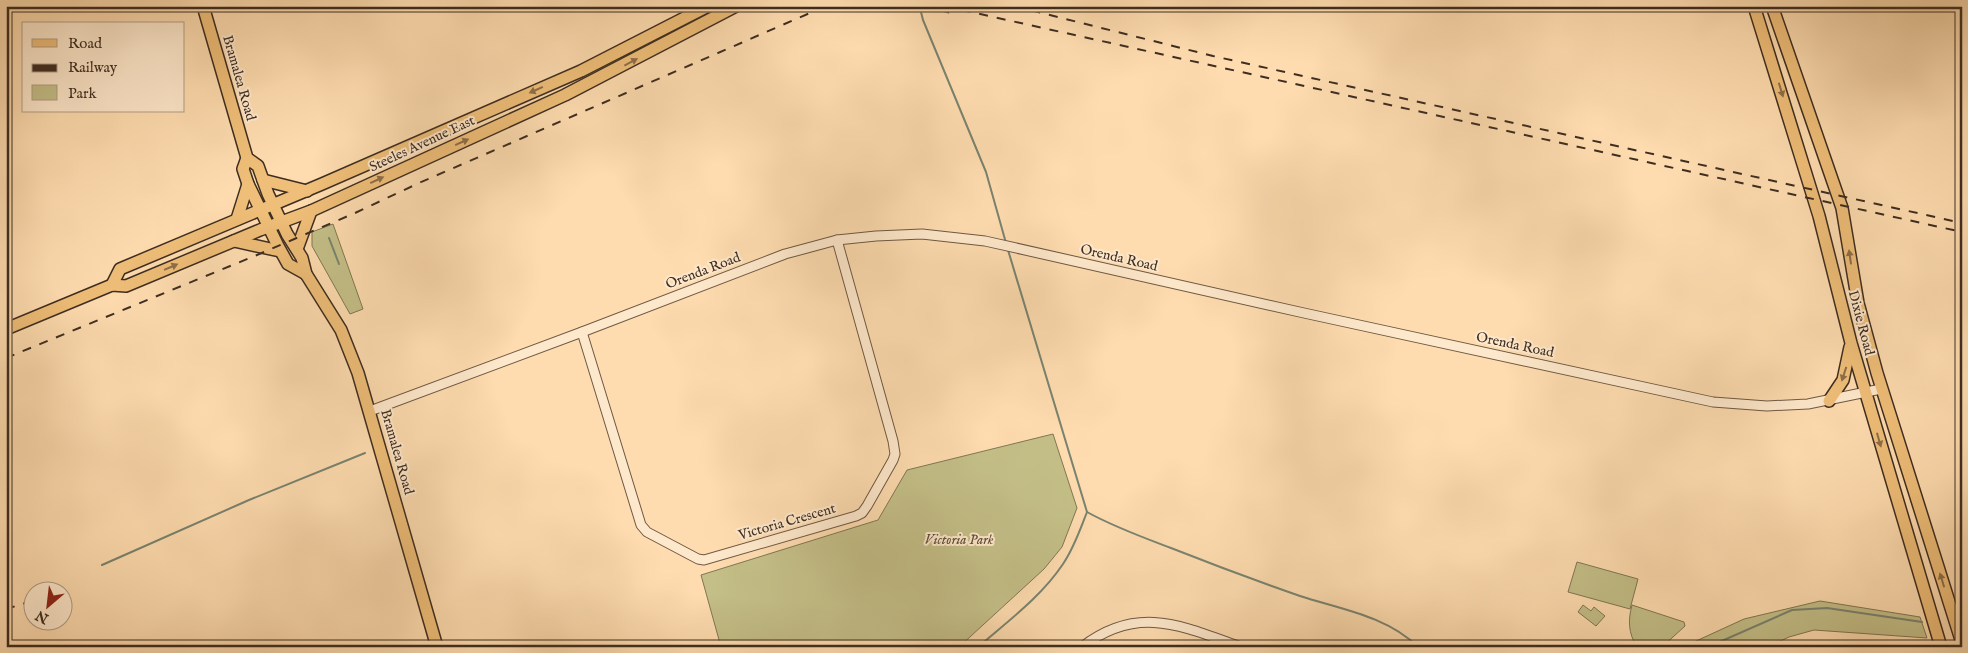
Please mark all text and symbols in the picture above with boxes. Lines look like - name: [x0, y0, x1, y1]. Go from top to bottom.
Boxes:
- legend: [22, 22, 185, 112]
- street label: Bramalea Road: [218, 33, 260, 123]
- text: Road: [68, 34, 103, 53]
- one-way arrow: [624, 57, 638, 66]
- text: Railway: [68, 58, 118, 77]
- one-way arrow: [1778, 82, 1786, 97]
- text: Park: [68, 84, 98, 103]
- one-way arrow: [529, 87, 543, 95]
- street label: Steeles Avenue East: [366, 112, 478, 176]
- one-way arrow: [455, 137, 469, 145]
- one-way arrow: [370, 176, 384, 184]
- street label: Orenda Road: [1079, 240, 1160, 276]
- street label: Orenda Road: [663, 248, 744, 294]
- one-way arrow: [1846, 249, 1854, 265]
- one-way arrow: [164, 263, 179, 271]
- street label: Dixie Road: [1844, 289, 1878, 358]
- street label: Orenda Road: [1475, 328, 1556, 362]
- one-way arrow: [1840, 366, 1848, 381]
- street label: Bramalea Road: [376, 407, 418, 497]
- one-way arrow: [1875, 432, 1883, 447]
- street label: Victoria Crescent: [735, 499, 838, 545]
- park label: Victoria Park: [925, 531, 994, 549]
- one-way arrow: [1938, 572, 1946, 587]
- north arrow: [22, 580, 72, 630]
- text: N: [33, 606, 53, 628]

